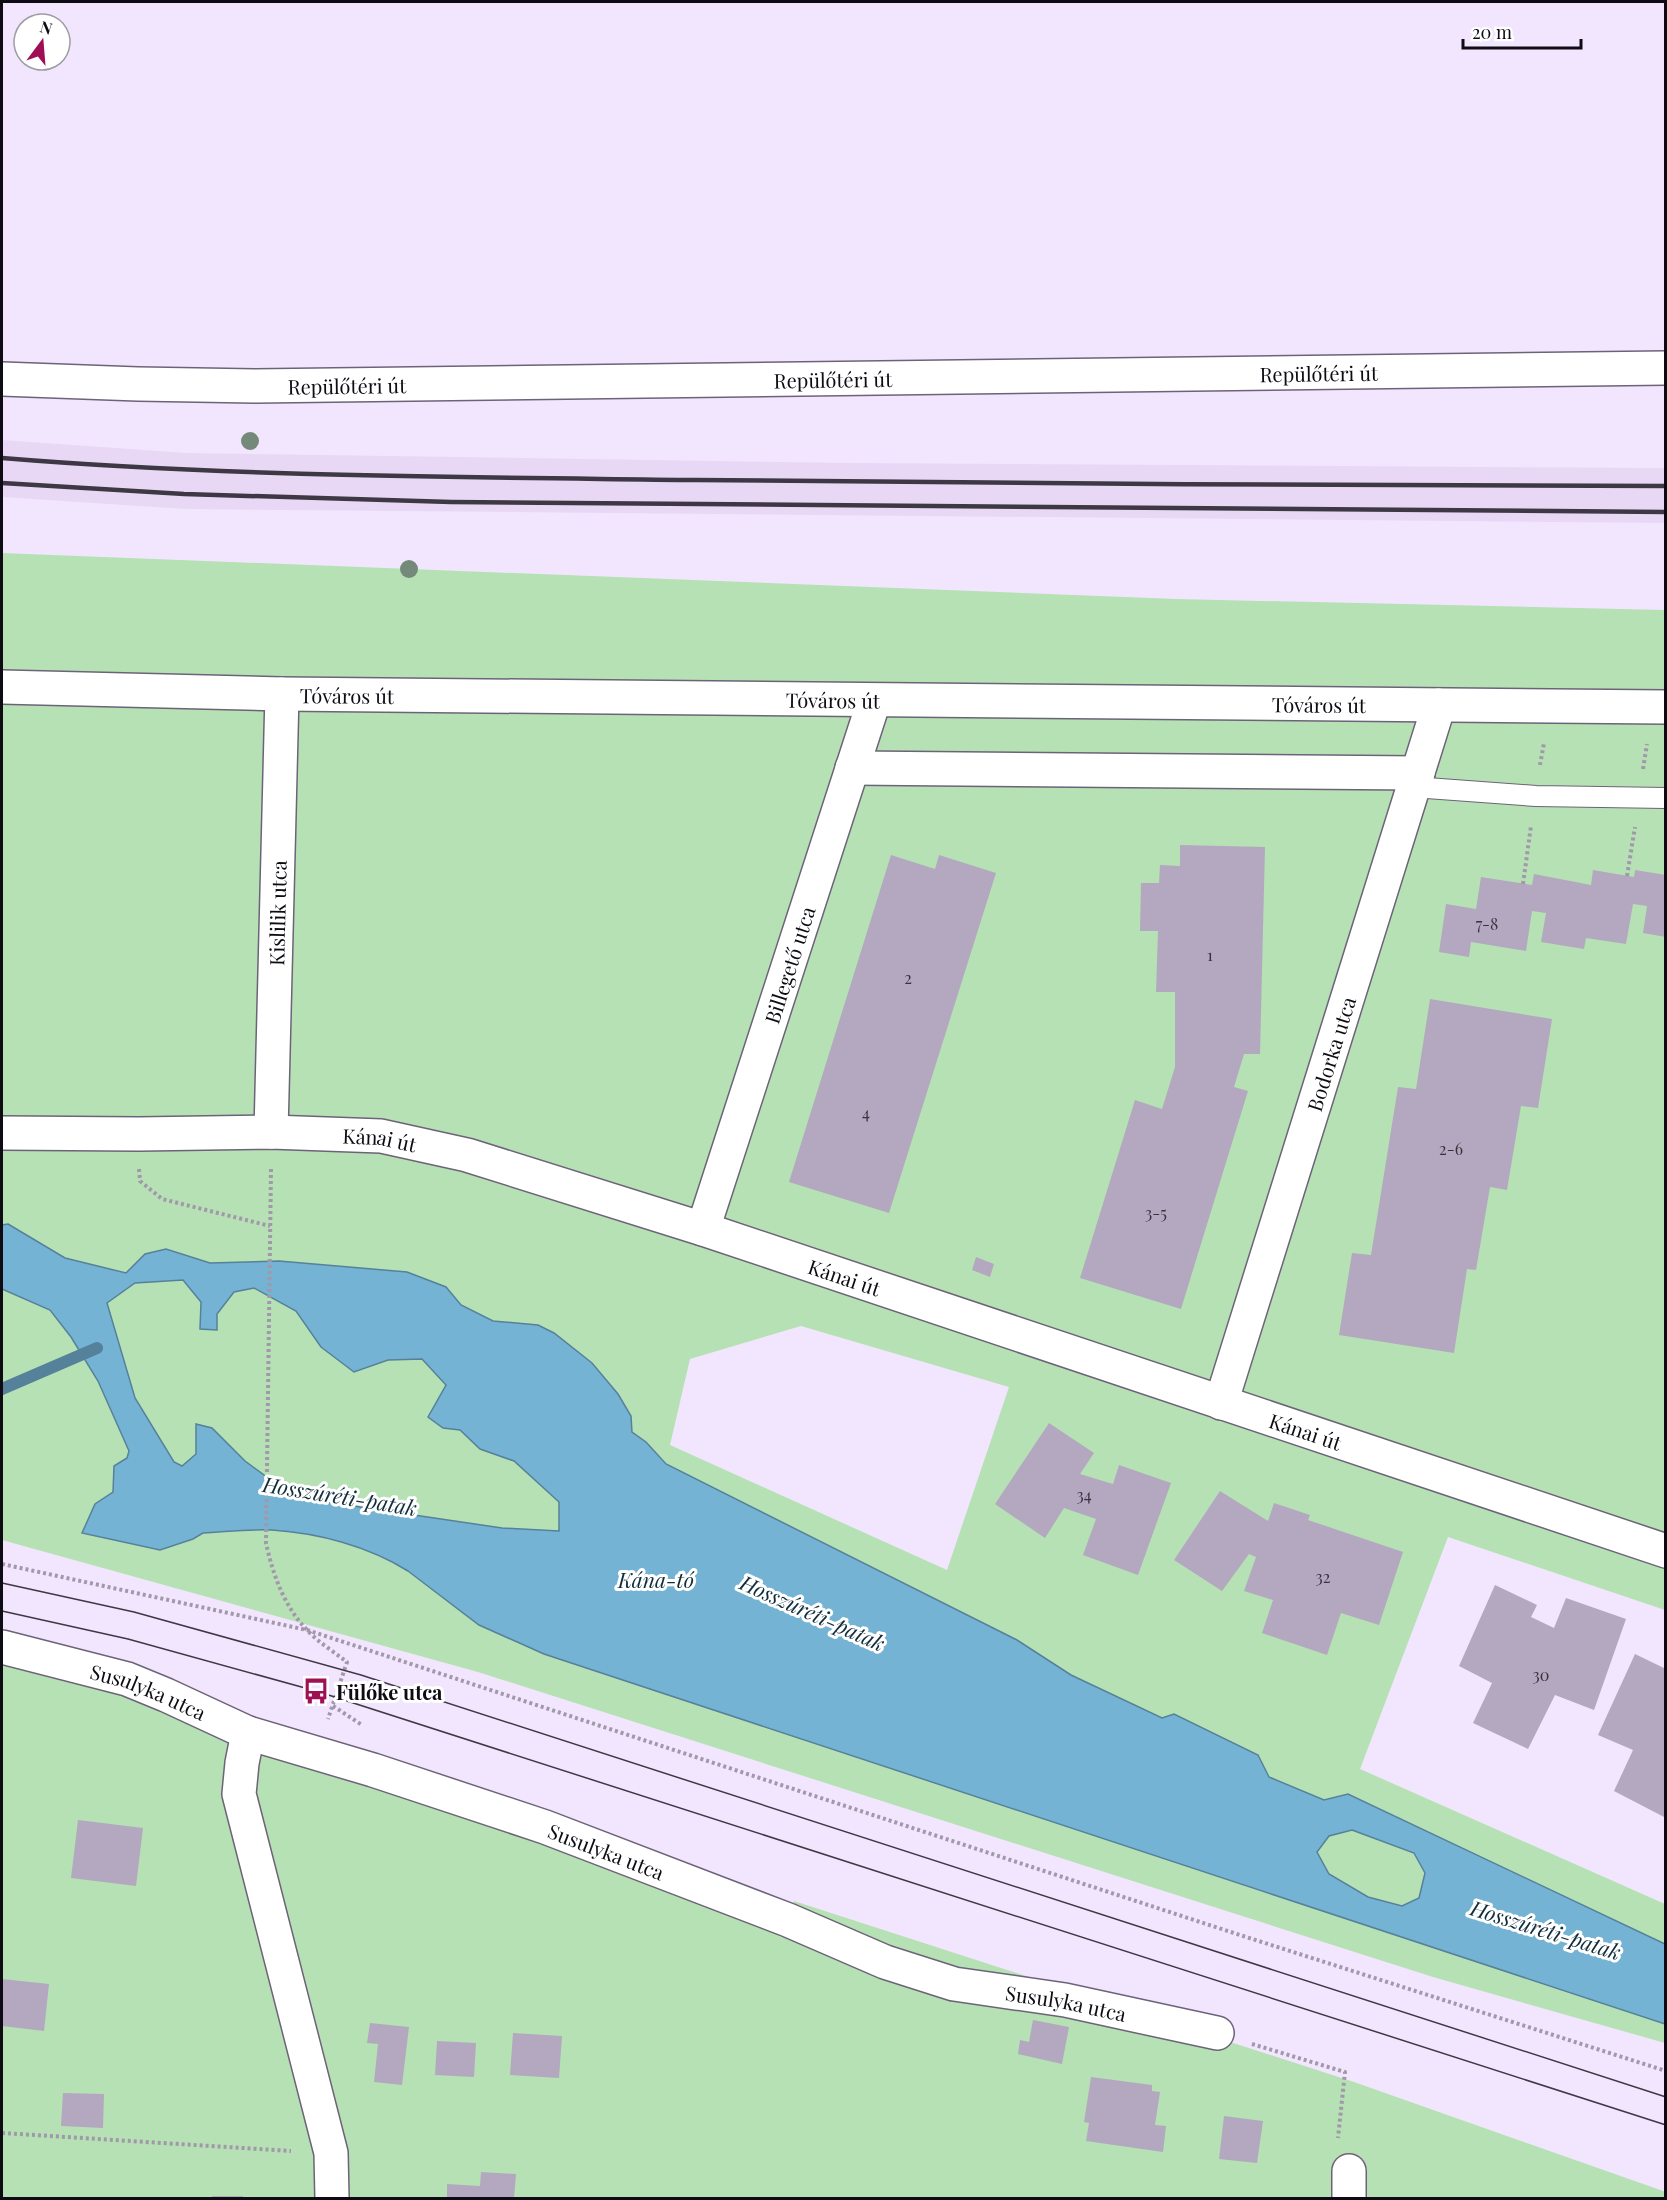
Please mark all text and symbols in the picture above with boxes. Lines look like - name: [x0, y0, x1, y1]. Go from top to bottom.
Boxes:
- north arrow: [12, 12, 72, 72]
- scale bar: [1463, 12, 1582, 50]
- text: N: [38, 15, 55, 39]
- text: 20 m: [1472, 20, 1512, 44]
- street label: Repülőtéri út: [1259, 358, 1379, 387]
- street label: Repülőtéri út: [773, 364, 893, 393]
- street label: Repülőtéri út: [287, 371, 407, 399]
- street label: Tóváros út: [300, 681, 395, 709]
- street label: Tóváros út: [786, 685, 881, 713]
- street label: Tóváros út: [1272, 690, 1367, 718]
- street label: Kislilik utca: [262, 860, 291, 966]
- street label: Billegető utca: [757, 902, 820, 1027]
- house number: 7-8: [1476, 913, 1498, 934]
- house number: 1: [1207, 944, 1213, 965]
- house number: 2: [904, 967, 912, 988]
- street label: Bodorka utca: [1300, 993, 1361, 1114]
- house number: 4: [862, 1102, 870, 1123]
- street label: Kánai út: [342, 1121, 420, 1157]
- house number: 2-6: [1439, 1138, 1463, 1159]
- house number: 3-5: [1145, 1202, 1167, 1223]
- street label: Kánai út: [805, 1252, 885, 1301]
- street label: Kánai út: [1266, 1406, 1346, 1455]
- water label: Hosszúréti-patak: [260, 1469, 419, 1521]
- house number: 34: [1076, 1484, 1092, 1505]
- water label: Kána-tó: [617, 1565, 695, 1593]
- house number: 32: [1316, 1566, 1330, 1587]
- water label: Hosszúréti-patak: [735, 1567, 890, 1657]
- street label: Susulyka utca: [88, 1657, 211, 1725]
- house number: 30: [1533, 1664, 1549, 1685]
- bus stop icon: Fülőke utca: [301, 1676, 331, 1706]
- place label: Fülőke utca: [336, 1678, 443, 1705]
- street label: Susulyka utca: [545, 1816, 668, 1885]
- water label: Hosszúréti-patak: [1466, 1893, 1625, 1965]
- street label: Susulyka utca: [1004, 1978, 1129, 2026]

